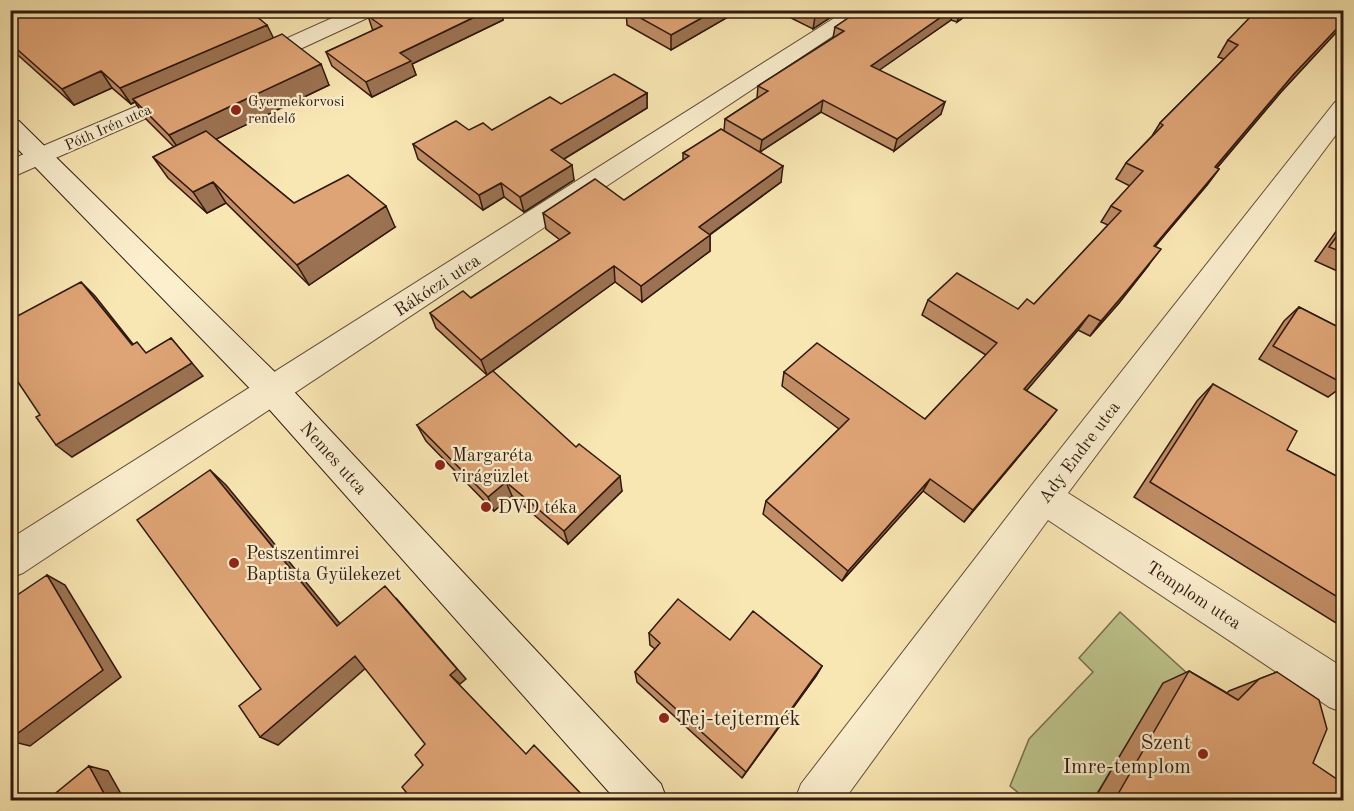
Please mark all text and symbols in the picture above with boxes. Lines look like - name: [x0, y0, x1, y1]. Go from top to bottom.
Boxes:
- place label: Gyermekorvosi rendelő: [248, 95, 345, 127]
- street label: Póth Irén utca: [63, 102, 155, 154]
- marker: Gyermekorvosi rendelő: [229, 103, 243, 117]
- street label: Rákóczi utca: [391, 251, 484, 320]
- street label: Ady Endre utca: [1036, 398, 1124, 507]
- street label: Nemes utca: [296, 419, 370, 498]
- place label: Margaréta virágüzlet: [452, 447, 533, 486]
- marker: Margaréta virágüzlet: [433, 458, 447, 472]
- place label: DVD téka: [498, 499, 577, 517]
- marker: DVD téka: [479, 500, 493, 514]
- place label: Pestszentimrei Baptista Gyülekezet: [246, 545, 401, 584]
- marker: Pestszentimrei Baptista Gyülekezet: [227, 556, 241, 570]
- street label: Templom utca: [1143, 559, 1244, 633]
- place label: Tej-tejtermék: [676, 709, 800, 730]
- marker: Tej-tejtermék: [657, 711, 671, 725]
- place label: Szent Imre-templom: [1063, 733, 1191, 778]
- marker: Szent Imre-templom: [1196, 747, 1210, 761]

